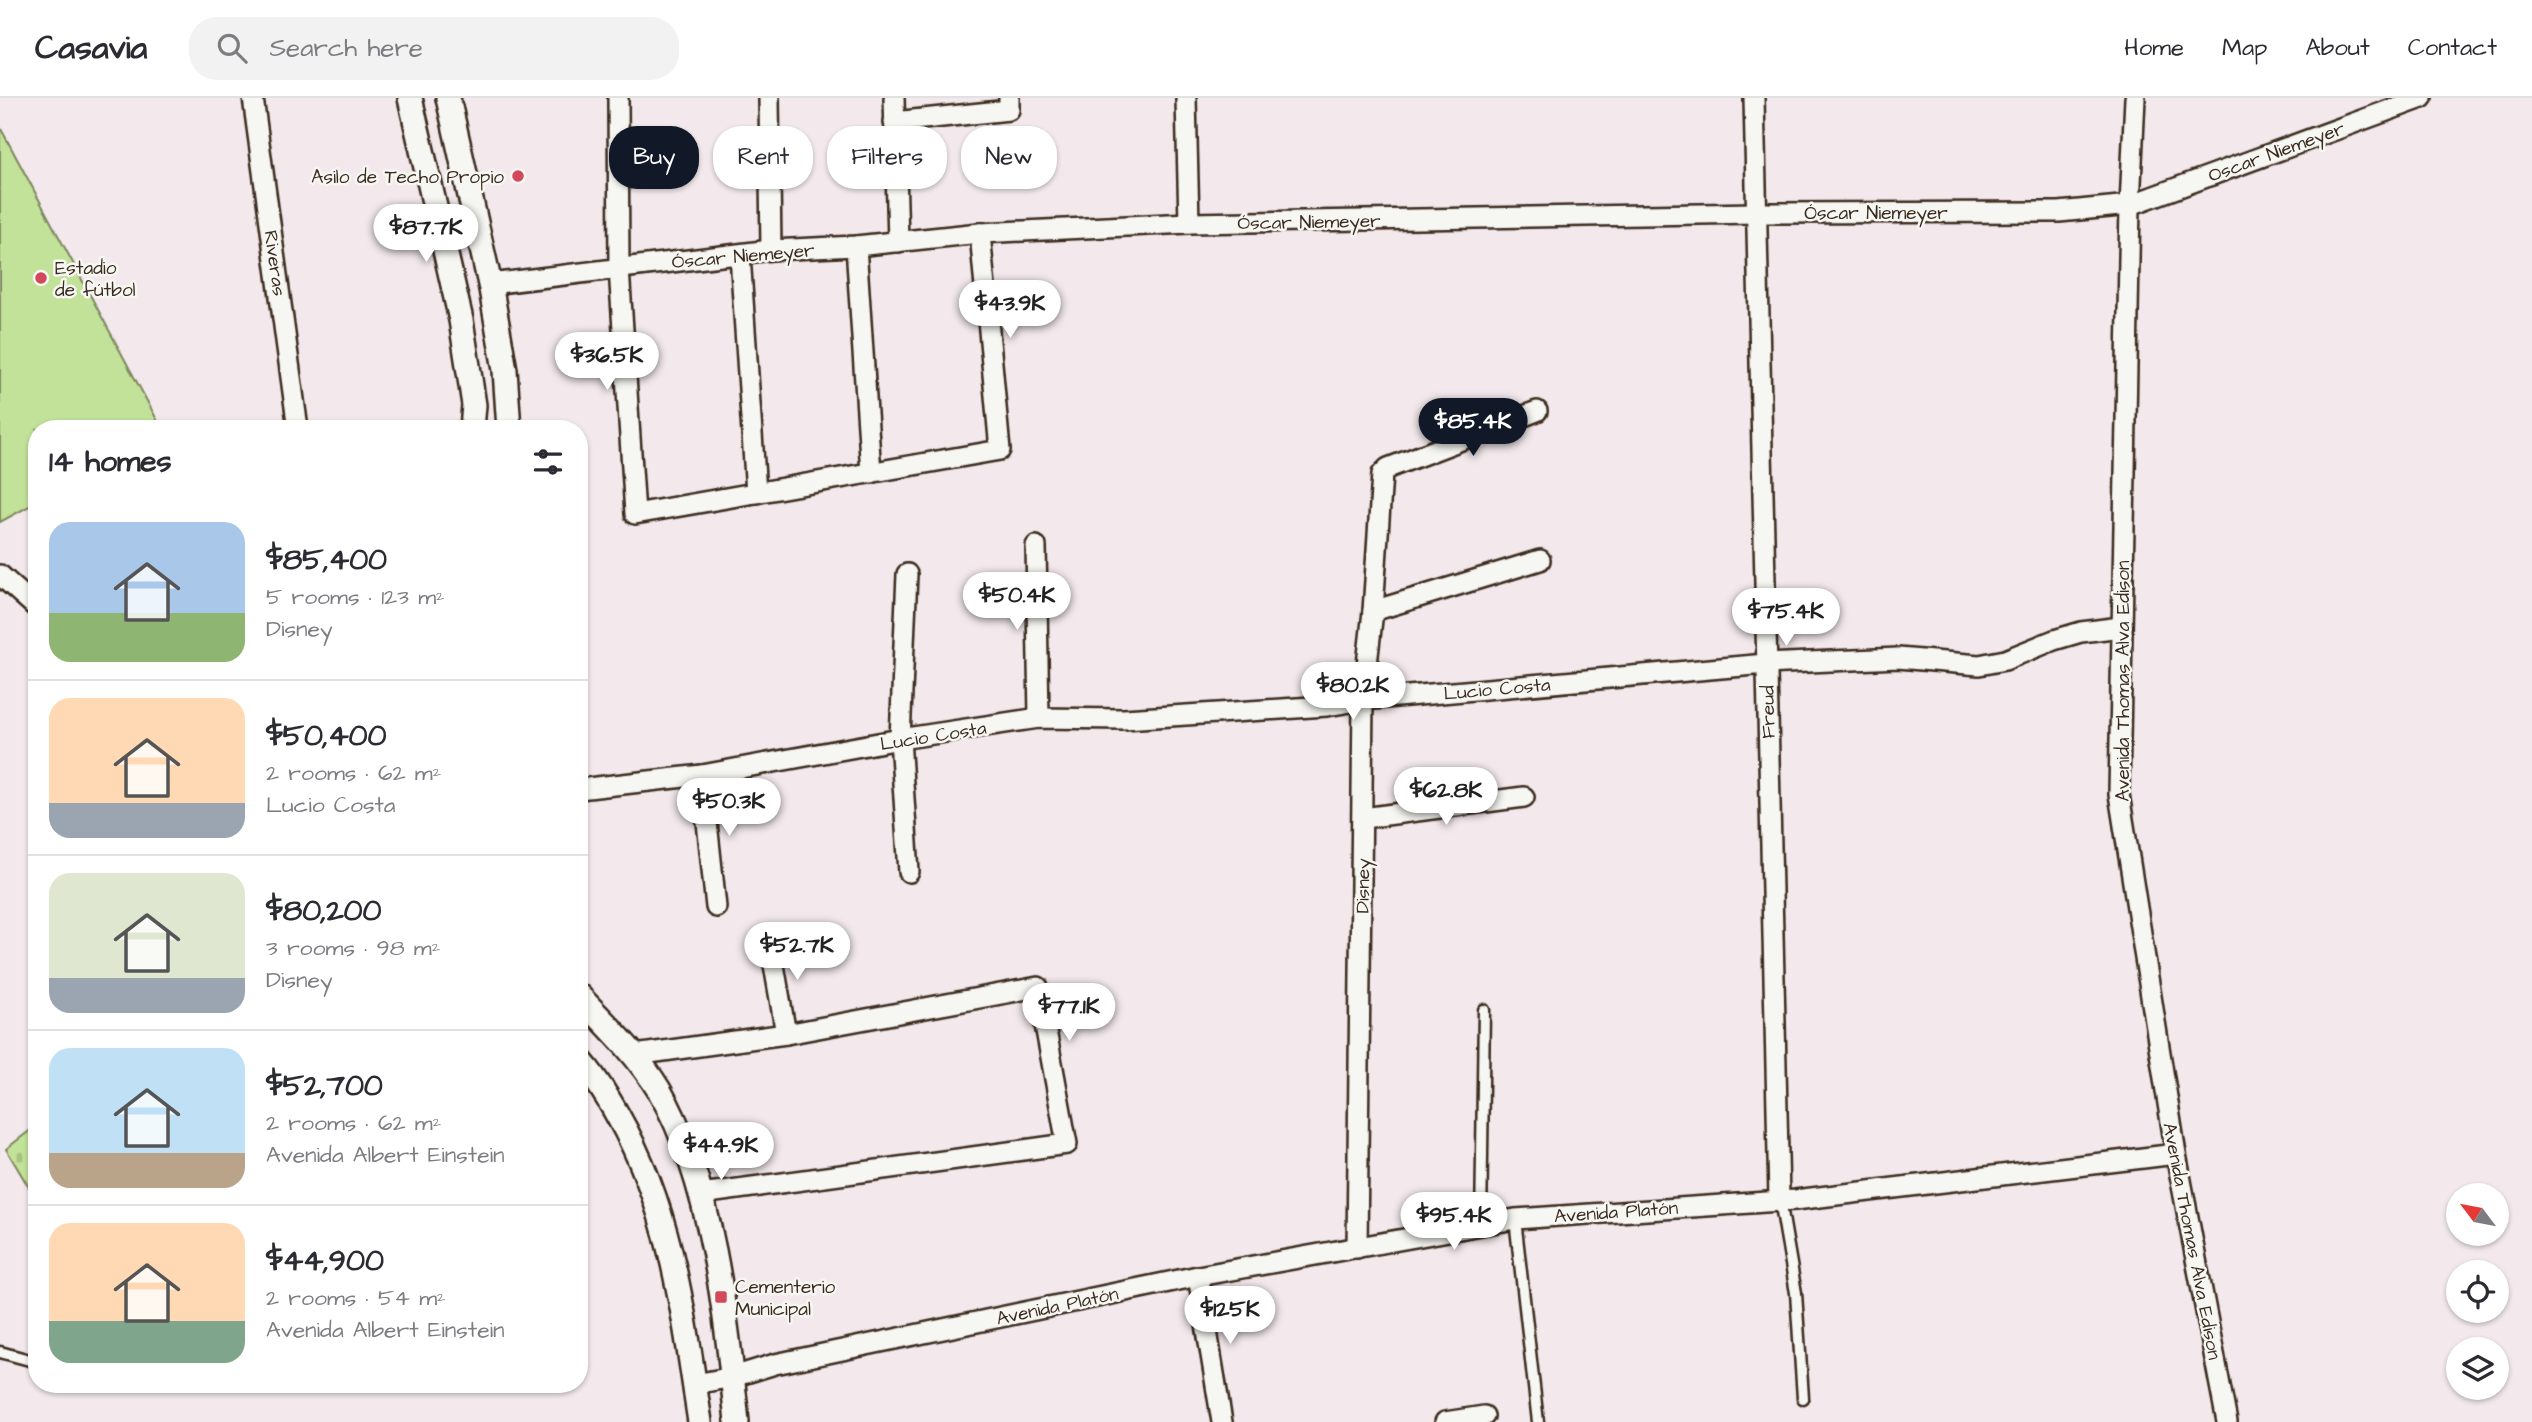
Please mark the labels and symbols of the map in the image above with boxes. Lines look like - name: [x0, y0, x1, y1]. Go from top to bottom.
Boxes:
- street label: Oscar Niemeyer: [2205, 115, 2349, 191]
- place label: Asilo de Techo Propio: [311, 164, 504, 191]
- marker: Asilo de Techo Propio: [510, 168, 526, 184]
- street label: Óscar Niemeyer: [1804, 200, 1948, 228]
- pin: $87.7K: [369, 204, 483, 264]
- street label: Óscar Niemeyer: [1237, 208, 1381, 238]
- street label: Riveras: [257, 229, 292, 298]
- street label: Óscar Niemeyer: [671, 237, 816, 277]
- place label: Estadio de fútbol: [55, 255, 136, 304]
- marker: Estadio de fútbol: [33, 270, 49, 286]
- pin: $43.9K: [953, 280, 1067, 340]
- pin: $36.5K: [550, 332, 664, 392]
- pin: $85.4K: [1416, 398, 1530, 458]
- street label: Avenida Thomas Alva Edison: [2110, 560, 2137, 802]
- pin: $50.4K: [960, 573, 1074, 632]
- pin: $75.4K: [1729, 588, 1843, 648]
- pin: $80.2K: [1296, 662, 1410, 722]
- street label: Lucio Costa: [1443, 671, 1552, 708]
- street label: Freud: [1755, 685, 1782, 739]
- street label: Lucio Costa: [878, 715, 989, 758]
- pin: $62.8K: [1389, 768, 1503, 827]
- pin: $50.3K: [672, 778, 786, 838]
- street label: Disney: [1350, 858, 1378, 914]
- pin: $52.7K: [740, 922, 854, 982]
- pin: $77.1K: [1012, 984, 1126, 1043]
- street label: Avenida Thomas Alva Edison: [2155, 1120, 2228, 1362]
- pin: $44.9K: [664, 1122, 778, 1182]
- north arrow: [2446, 1183, 2510, 1246]
- pin: $95.4K: [1397, 1192, 1511, 1252]
- street label: Avenida Platón: [1553, 1195, 1679, 1230]
- place label: Cementerio Municipal: [735, 1274, 836, 1323]
- street label: Avenida Platón: [994, 1280, 1121, 1333]
- pin: $125K: [1181, 1286, 1279, 1346]
- marker: Cementerio Municipal: [713, 1289, 729, 1305]

